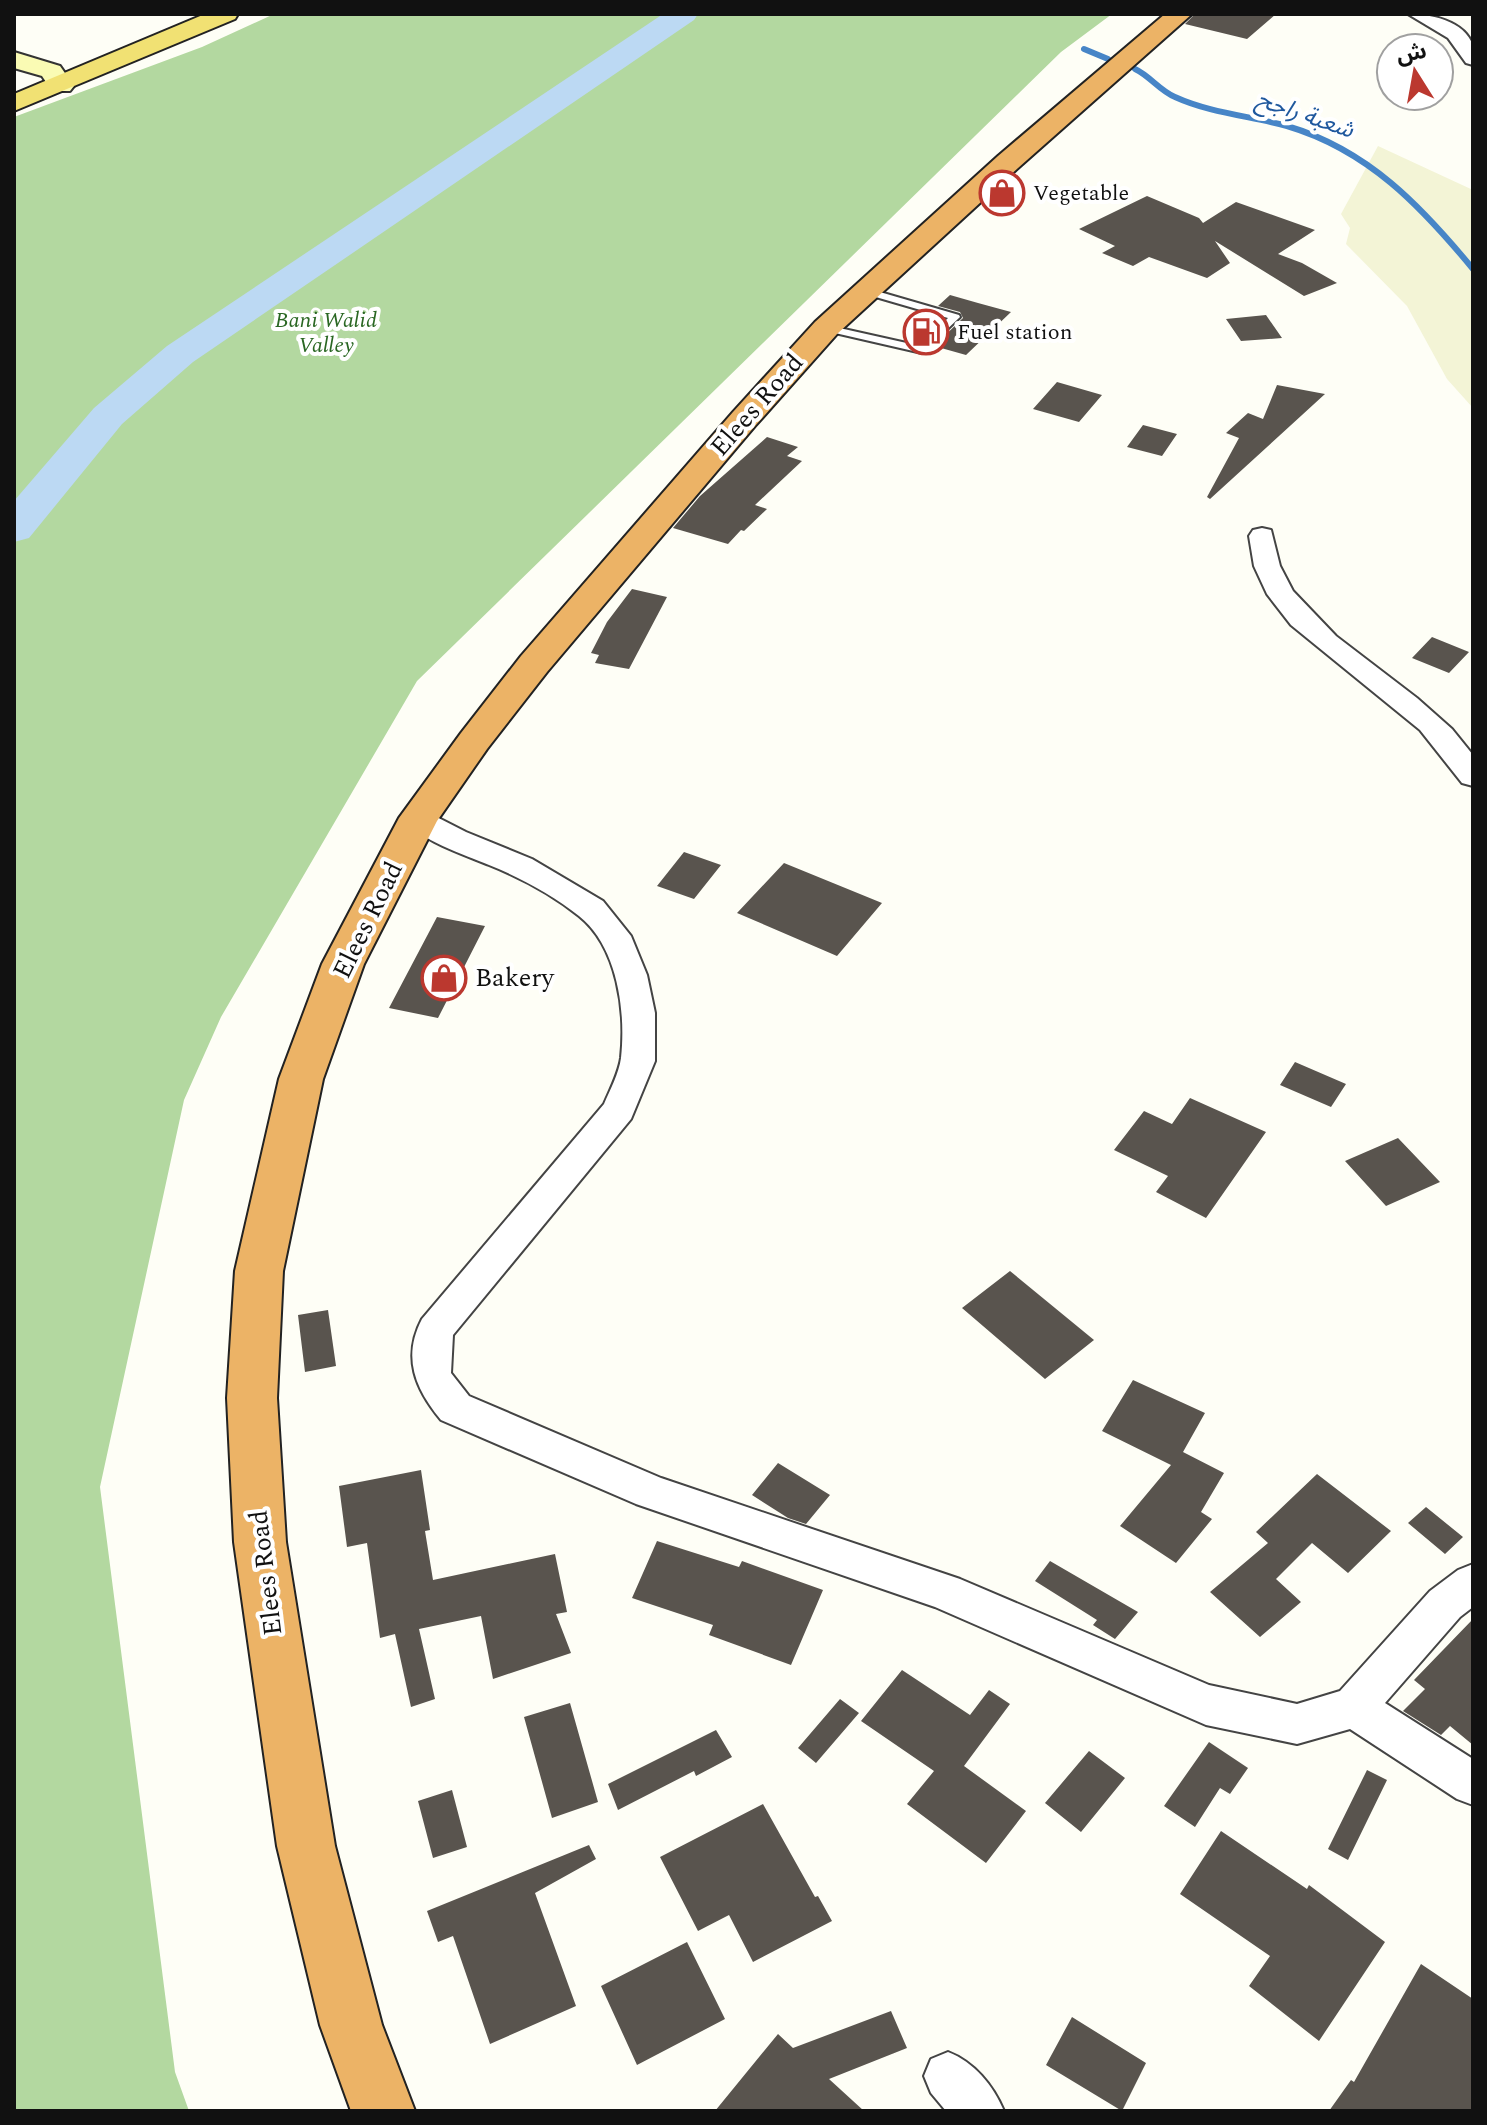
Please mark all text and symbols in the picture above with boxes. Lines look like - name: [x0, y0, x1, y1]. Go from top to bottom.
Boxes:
- north arrow: [1375, 32, 1455, 112]
- text: ش: [1394, 35, 1429, 73]
- water label: شعبة راجح: [1251, 81, 1359, 148]
- shop icon: Vegetable: [978, 169, 1026, 217]
- place label: Vegetable: [1033, 177, 1129, 210]
- park label: Bani Walid Valley: [275, 304, 377, 362]
- fuel station icon: Fuel station: [902, 308, 950, 356]
- place label: Fuel station: [957, 316, 1072, 349]
- street label: Elees Road: [701, 344, 813, 466]
- street label: Elees Road: [322, 855, 414, 985]
- shop icon: Bakery: [420, 954, 468, 1002]
- place label: Bakery: [475, 958, 556, 998]
- street label: Elees Road: [238, 1508, 294, 1638]

